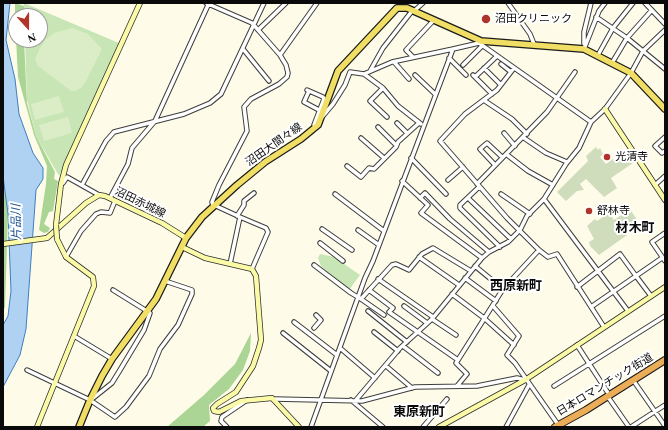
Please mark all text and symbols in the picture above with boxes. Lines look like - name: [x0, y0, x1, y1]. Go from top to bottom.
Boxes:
- north arrow: [8, 8, 48, 48]
- place label: 沼田クリニック: [495, 12, 572, 26]
- marker: 沼田クリニック: [480, 13, 492, 25]
- text: N: [26, 31, 38, 45]
- street label: 沼田大間々線: [243, 121, 305, 169]
- place label: 光清寺: [615, 150, 648, 164]
- marker: 光清寺: [602, 152, 612, 162]
- street label: 沼田赤城線: [112, 185, 168, 221]
- water label: 片品川: [9, 204, 25, 240]
- place label: 舒林寺: [597, 204, 630, 218]
- marker: 舒林寺: [584, 206, 594, 216]
- district label: 材木町: [616, 221, 654, 237]
- district label: 西原新町: [490, 279, 542, 295]
- street label: 日本ロマンチック街道: [554, 351, 656, 419]
- district label: 東原新町: [393, 405, 445, 421]

